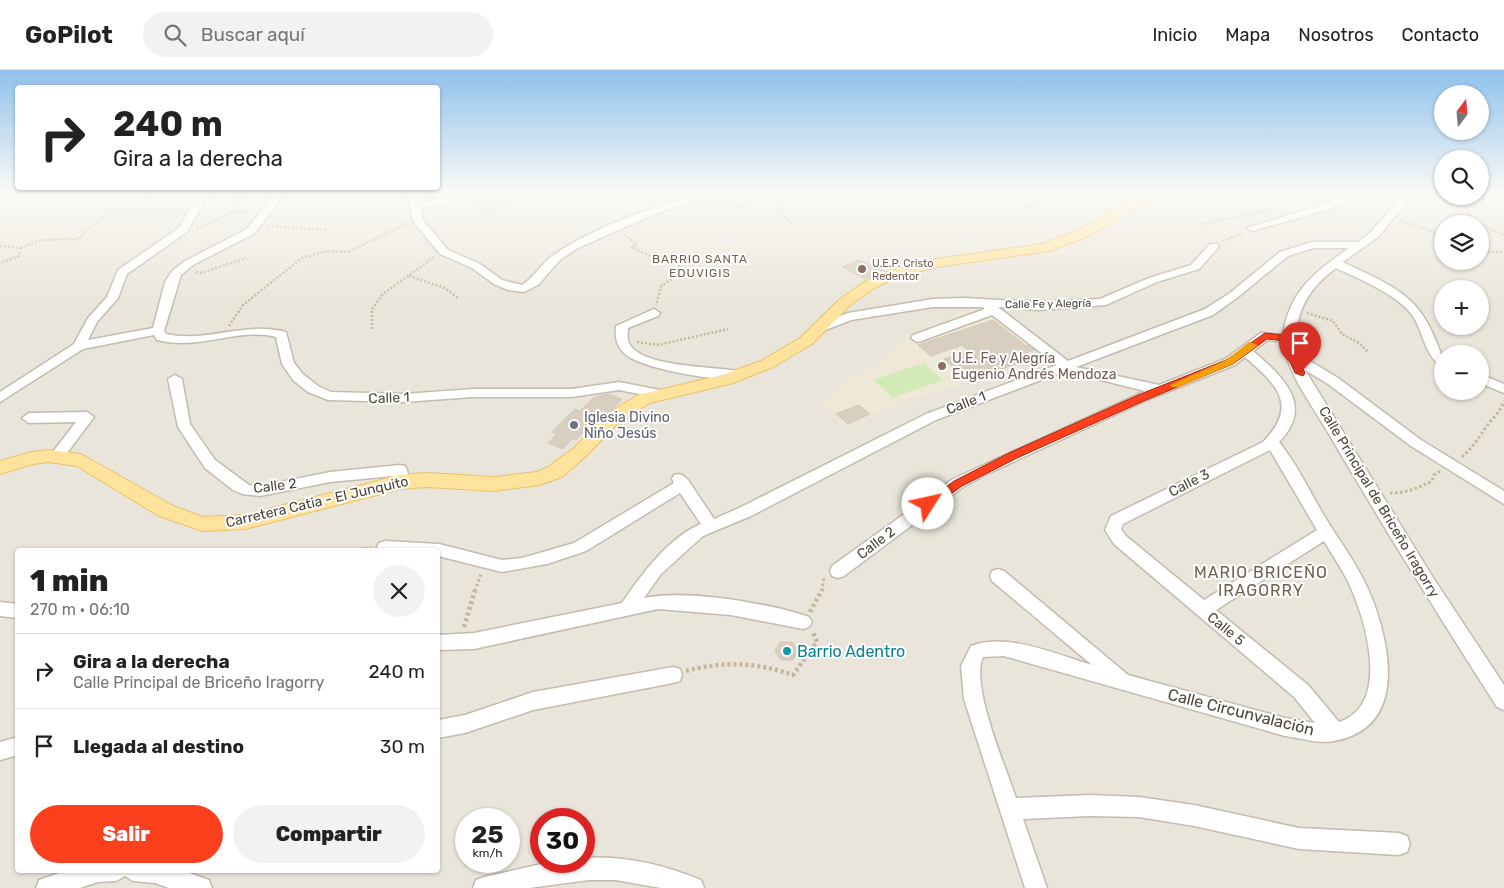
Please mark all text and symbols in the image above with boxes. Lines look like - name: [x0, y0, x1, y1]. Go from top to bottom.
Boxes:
- search box: [143, 12, 493, 57]
- text: GoPilot: [25, 21, 113, 49]
- icon: search: [161, 21, 189, 49]
- text: Buscar aquí: [201, 23, 305, 46]
- text: Inicio: [1152, 24, 1197, 46]
- text: Mapa: [1225, 24, 1270, 46]
- text: Nosotros: [1298, 24, 1374, 46]
- text: Contacto: [1402, 24, 1479, 46]
- north arrow: [1434, 85, 1489, 140]
- map controls: [1434, 85, 1489, 400]
- text: 240 m: [113, 103, 223, 145]
- icon: right: [30, 105, 95, 170]
- text: Gira a la derecha: [113, 145, 283, 172]
- button: search: [1434, 150, 1489, 205]
- button: layers: [1434, 215, 1489, 270]
- district label: BARRIO SANTA EDUVIGIS: [652, 252, 748, 280]
- place label: U.E.P. Cristo Redentor: [872, 257, 934, 283]
- marker: U.E.P. Cristo Redentor: [856, 263, 868, 275]
- button: +: [1434, 280, 1489, 335]
- street label: Calle Fe y Alegría: [1005, 297, 1091, 311]
- pin: [1279, 322, 1321, 373]
- icon: arrive: [1286, 329, 1314, 357]
- button: −: [1434, 345, 1489, 400]
- place label: U.E. Fe y Alegría Eugenio Andrés Mendoza: [952, 350, 1116, 383]
- marker: U.E. Fe y Alegría Eugenio Andrés Mendoza: [936, 360, 948, 372]
- street label: Calle 1: [944, 388, 988, 418]
- street label: Calle 1: [368, 389, 410, 407]
- street label: Calle Principal de Briceño Iragorry: [1315, 403, 1443, 601]
- place label: Iglesia Divino Niño Jesús: [584, 409, 670, 442]
- marker: Iglesia Divino Niño Jesús: [568, 419, 580, 431]
- street label: Calle 3: [1166, 466, 1212, 500]
- street label: Carretera Catia - El Junquito: [224, 473, 410, 531]
- street label: Calle 2: [252, 475, 298, 497]
- position arrow: [901, 477, 953, 529]
- street label: Calle 2: [854, 523, 898, 563]
- text: 1 min: [30, 563, 108, 599]
- district label: MARIO BRICEÑO IRAGORRY: [1194, 563, 1328, 600]
- button: close: [373, 565, 425, 617]
- text: 270 m · 06:10: [30, 600, 130, 619]
- street label: Calle 5: [1204, 609, 1248, 649]
- place label: Barrio Adentro: [797, 642, 905, 661]
- marker: Barrio Adentro: [781, 645, 793, 657]
- text: Gira a la derecha: [73, 650, 230, 673]
- icon: right: [30, 657, 58, 685]
- text: 240 m: [369, 660, 425, 683]
- text: Calle Principal de Briceño Iragorry: [73, 673, 324, 692]
- street label: Calle Circunvalación: [1166, 685, 1316, 739]
- icon: arrive: [30, 732, 58, 760]
- text: Llegada al destino: [73, 735, 244, 758]
- text: 30 m: [380, 735, 425, 758]
- button: Salir: [30, 805, 223, 863]
- button: Compartir: [233, 805, 425, 863]
- speed limit sign: 30: [530, 808, 595, 873]
- text: 25: [471, 820, 504, 849]
- text: km/h: [473, 846, 502, 860]

